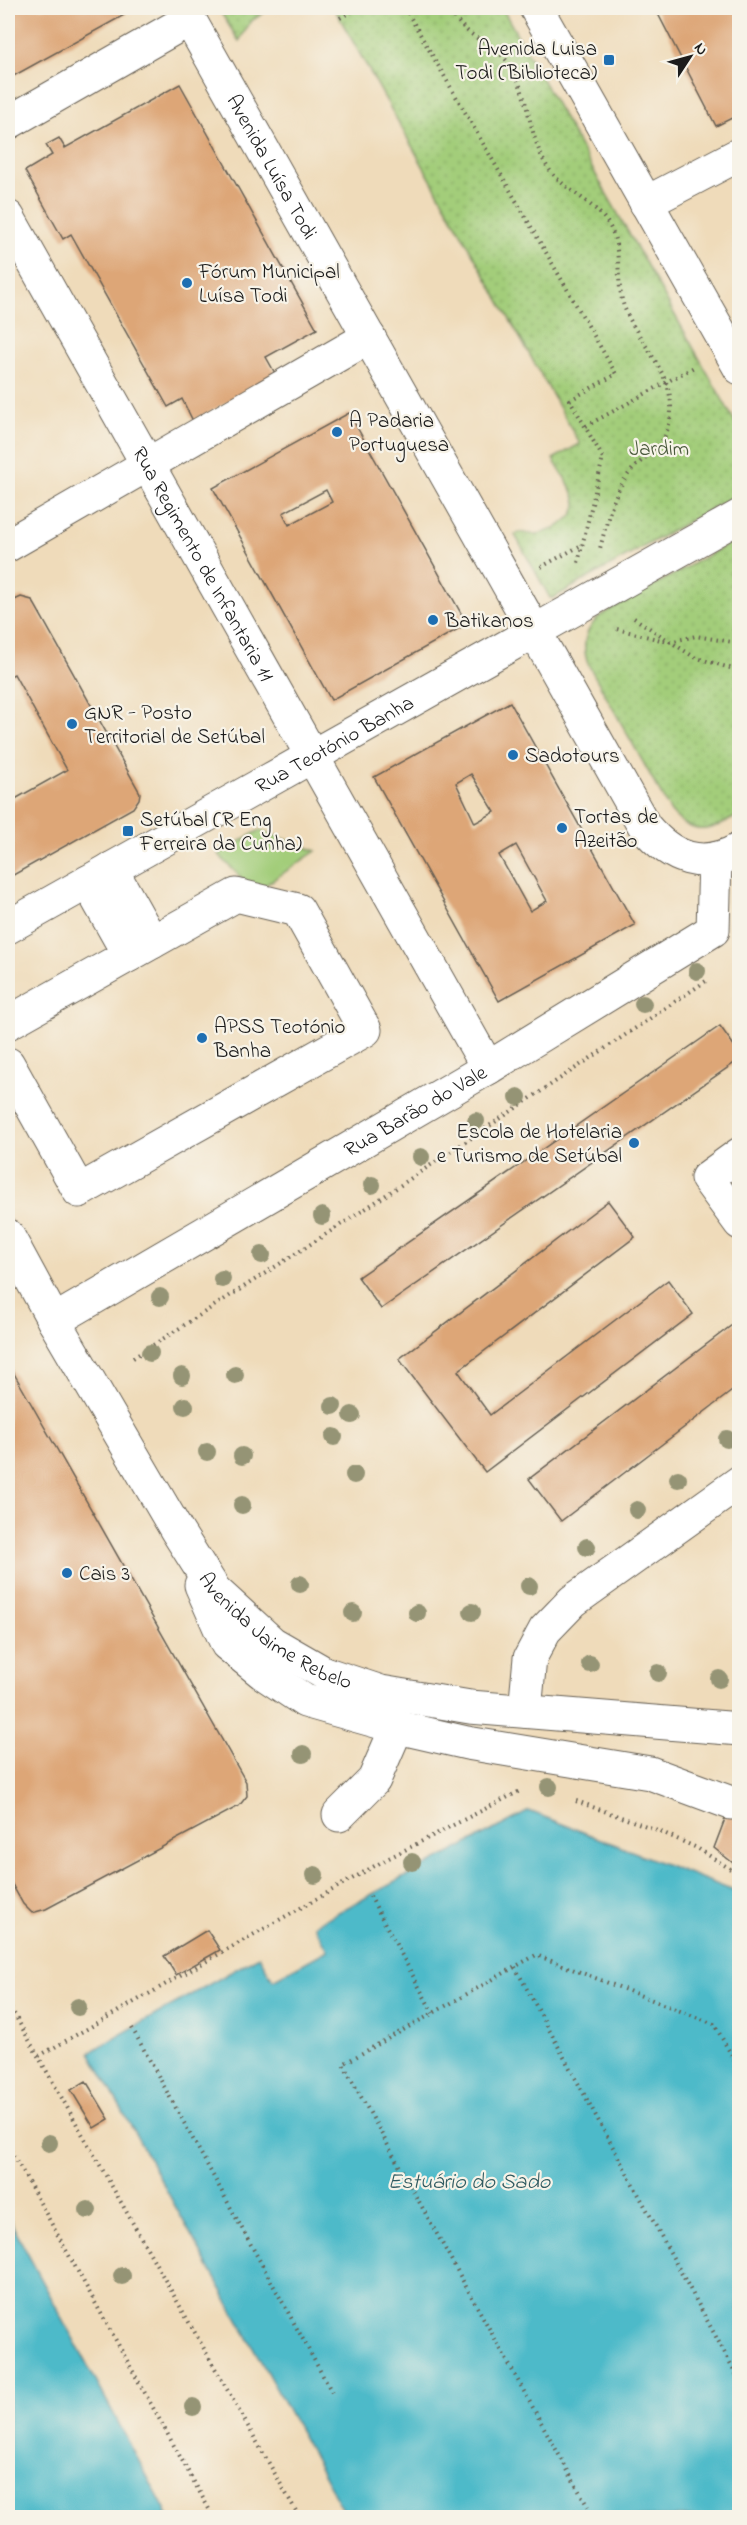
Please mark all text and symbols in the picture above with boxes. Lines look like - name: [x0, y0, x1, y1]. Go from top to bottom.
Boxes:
- north arrow: [660, 27, 720, 87]
- place label: Avenida Luisa Todi (Biblioteca): [455, 35, 597, 89]
- text: N: [688, 38, 714, 61]
- marker: Avenida Luisa Todi (Biblioteca): [602, 53, 616, 67]
- street label: Avenida Luísa Todi: [218, 89, 324, 246]
- place label: Fórum Municipal Luísa Todi: [198, 258, 340, 312]
- marker: Fórum Municipal Luísa Todi: [180, 276, 194, 290]
- place label: A Padaria Portuguesa: [349, 407, 449, 463]
- marker: A Padaria Portuguesa: [330, 425, 344, 439]
- park label: Jardim: [629, 435, 689, 465]
- street label: Rua Regimento de Infantaria 11: [123, 442, 280, 688]
- place label: Batikanos: [444, 607, 534, 637]
- marker: Batikanos: [426, 613, 440, 627]
- street label: Rua Teotónio Banha: [250, 689, 420, 802]
- place label: GNR - Posto Territorial de Setúbal: [84, 699, 265, 753]
- marker: GNR - Posto Territorial de Setúbal: [65, 717, 79, 731]
- place label: Sadotours: [525, 742, 620, 772]
- marker: Sadotours: [506, 748, 520, 762]
- place label: Tortas de Azeitão: [574, 803, 659, 857]
- place label: Setúbal (R Eng Ferreira da Cunha): [139, 806, 302, 860]
- marker: Tortas de Azeitão: [555, 821, 569, 835]
- marker: Setúbal (R Eng Ferreira da Cunha): [121, 824, 135, 838]
- place label: APSS Teotónio Banha: [213, 1013, 346, 1067]
- marker: APSS Teotónio Banha: [195, 1031, 209, 1045]
- street label: Rua Barão do Vale: [339, 1058, 494, 1166]
- place label: Escola de Hotelaria e Turismo de Setúbal: [437, 1118, 622, 1172]
- marker: Escola de Hotelaria e Turismo de Setúbal: [627, 1136, 641, 1150]
- place label: Cais 3: [79, 1560, 130, 1590]
- marker: Cais 3: [60, 1566, 74, 1580]
- street label: Avenida Jaime Rebelo: [190, 1567, 355, 1698]
- water label: Estuário do Sado: [388, 2167, 552, 2199]

